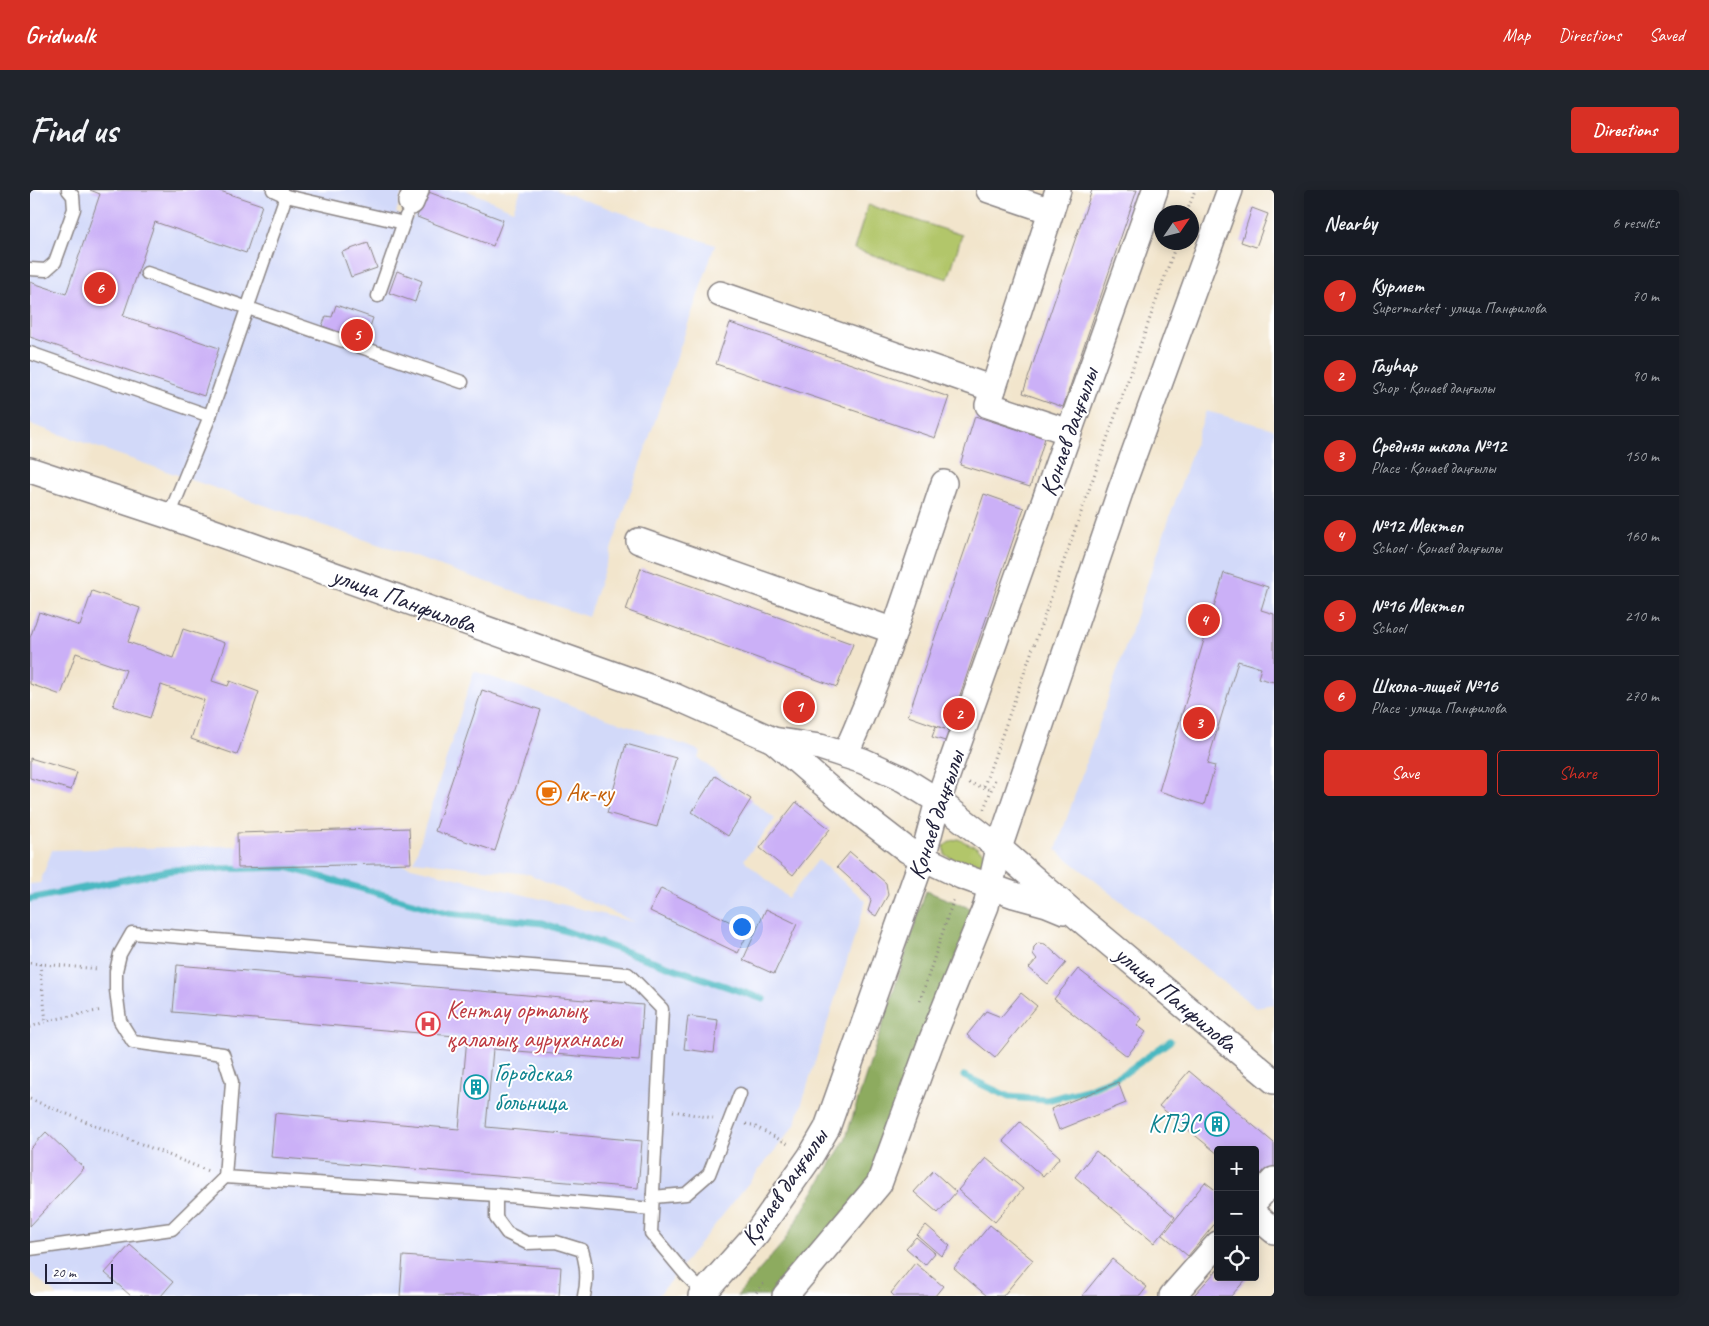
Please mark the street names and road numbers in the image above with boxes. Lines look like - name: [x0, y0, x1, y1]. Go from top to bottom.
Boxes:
- street label: Қонаев даңғылы: [1032, 362, 1106, 500]
- street label: улица Панфилова: [326, 559, 482, 641]
- street label: Қонаев даңғылы: [900, 745, 972, 884]
- street label: улица Панфилова: [1107, 937, 1245, 1061]
- street label: Қонаев даңғылы: [733, 1121, 836, 1251]

